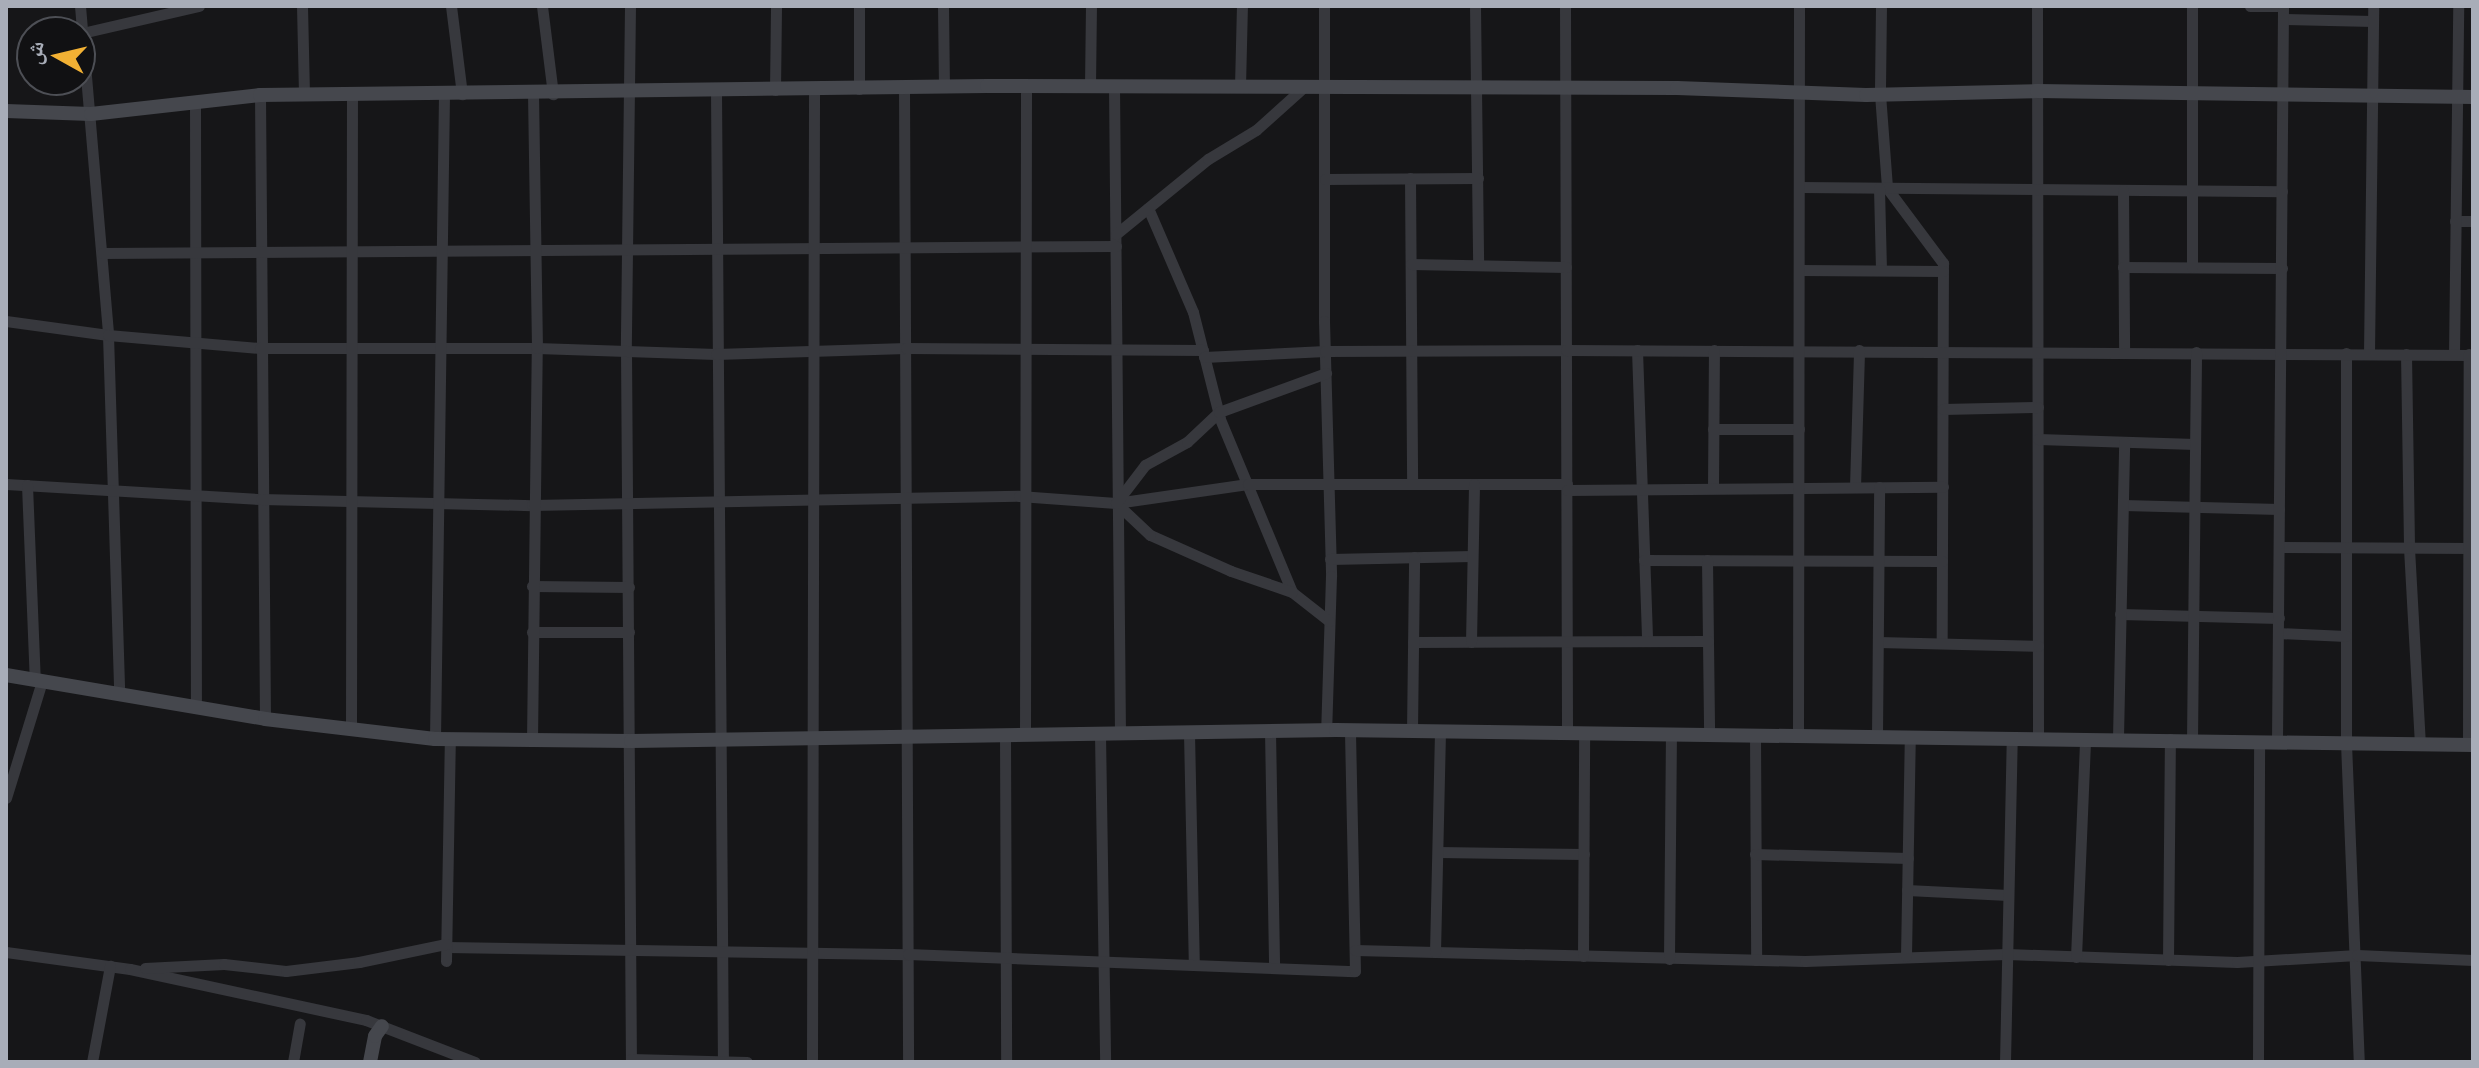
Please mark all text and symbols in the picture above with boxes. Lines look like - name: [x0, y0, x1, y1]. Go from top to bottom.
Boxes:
- north arrow: [16, 16, 96, 96]
- text: ش: [19, 39, 50, 66]

